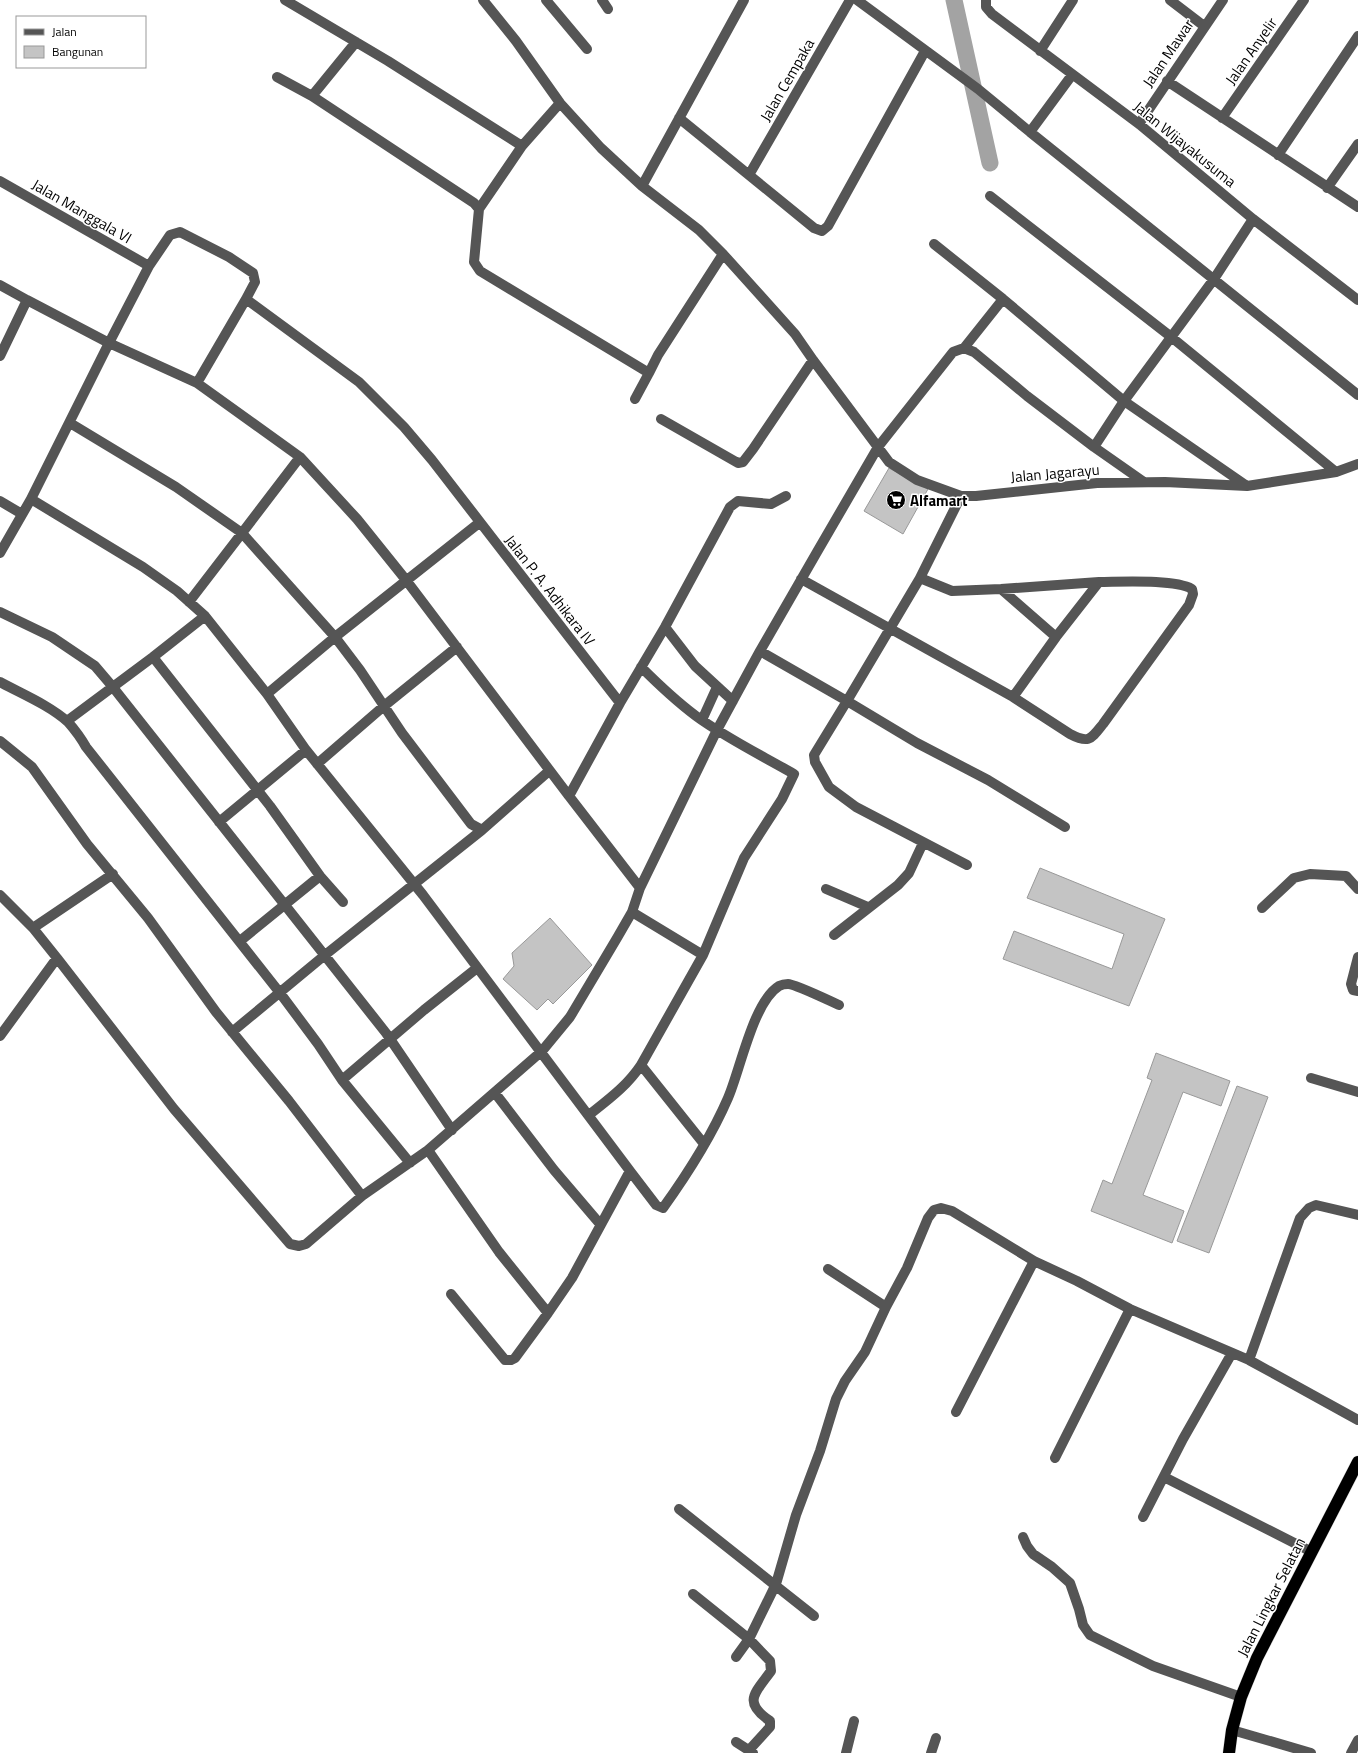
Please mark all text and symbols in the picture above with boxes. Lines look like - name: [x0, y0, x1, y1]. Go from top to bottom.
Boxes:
- street label: Jalan Anyelir: [1219, 13, 1283, 89]
- street label: Jalan Mawar: [1137, 14, 1199, 92]
- legend: [16, 16, 146, 68]
- text: Jalan: [52, 22, 77, 41]
- street label: Jalan Cempaka: [754, 34, 820, 126]
- text: Bangunan: [52, 42, 103, 61]
- street label: Jalan Wijayakusuma: [1129, 95, 1242, 193]
- street label: Jalan Manggala VI: [28, 173, 136, 249]
- street label: Jalan Jagarayu: [1010, 458, 1100, 488]
- supermarket icon: Alfamart: [885, 489, 907, 511]
- place label: Alfamart: [910, 489, 968, 512]
- street label: Jalan P. A. Adhikara IV: [499, 530, 601, 651]
- street label: Jalan Lingkar Selatan: [1231, 1533, 1311, 1661]

